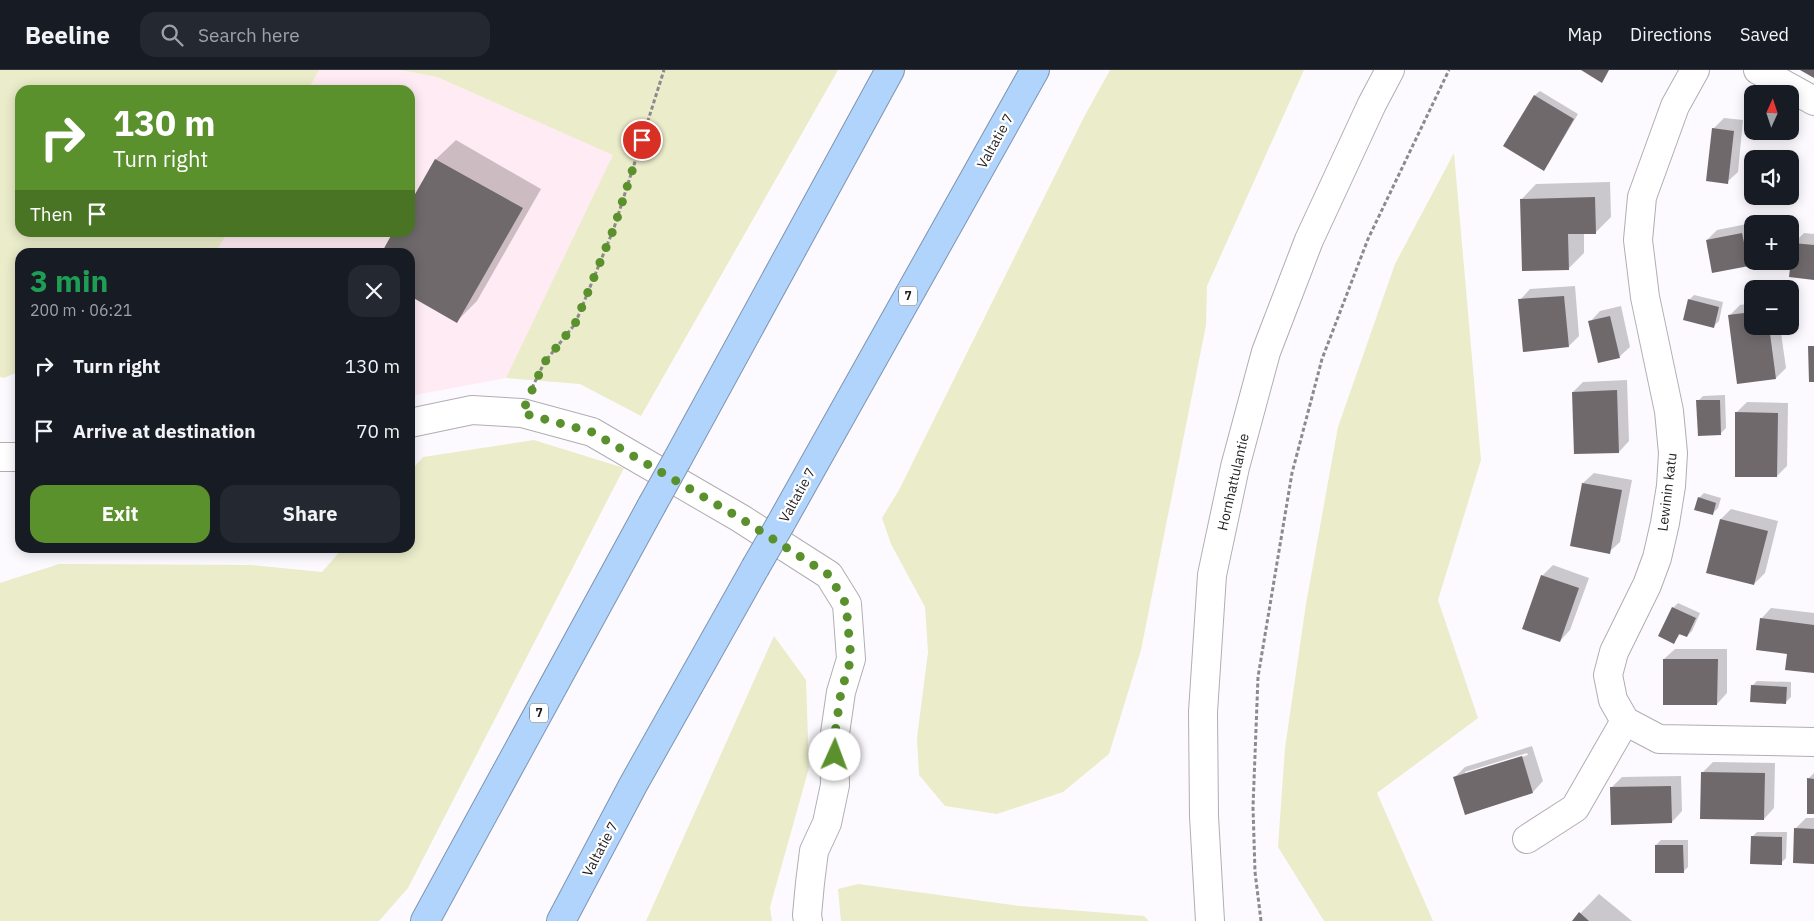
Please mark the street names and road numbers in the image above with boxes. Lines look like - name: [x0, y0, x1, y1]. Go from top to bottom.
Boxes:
- street label: Valtatie 7: [973, 111, 1017, 171]
- road number: 7: [899, 287, 917, 306]
- street label: Hornhattulantie: [1213, 431, 1253, 532]
- street label: Lewinin katu: [1653, 452, 1681, 532]
- street label: Valtatie 7: [775, 465, 819, 525]
- road number: 7: [530, 704, 548, 722]
- street label: Valtatie 7: [578, 819, 622, 879]

